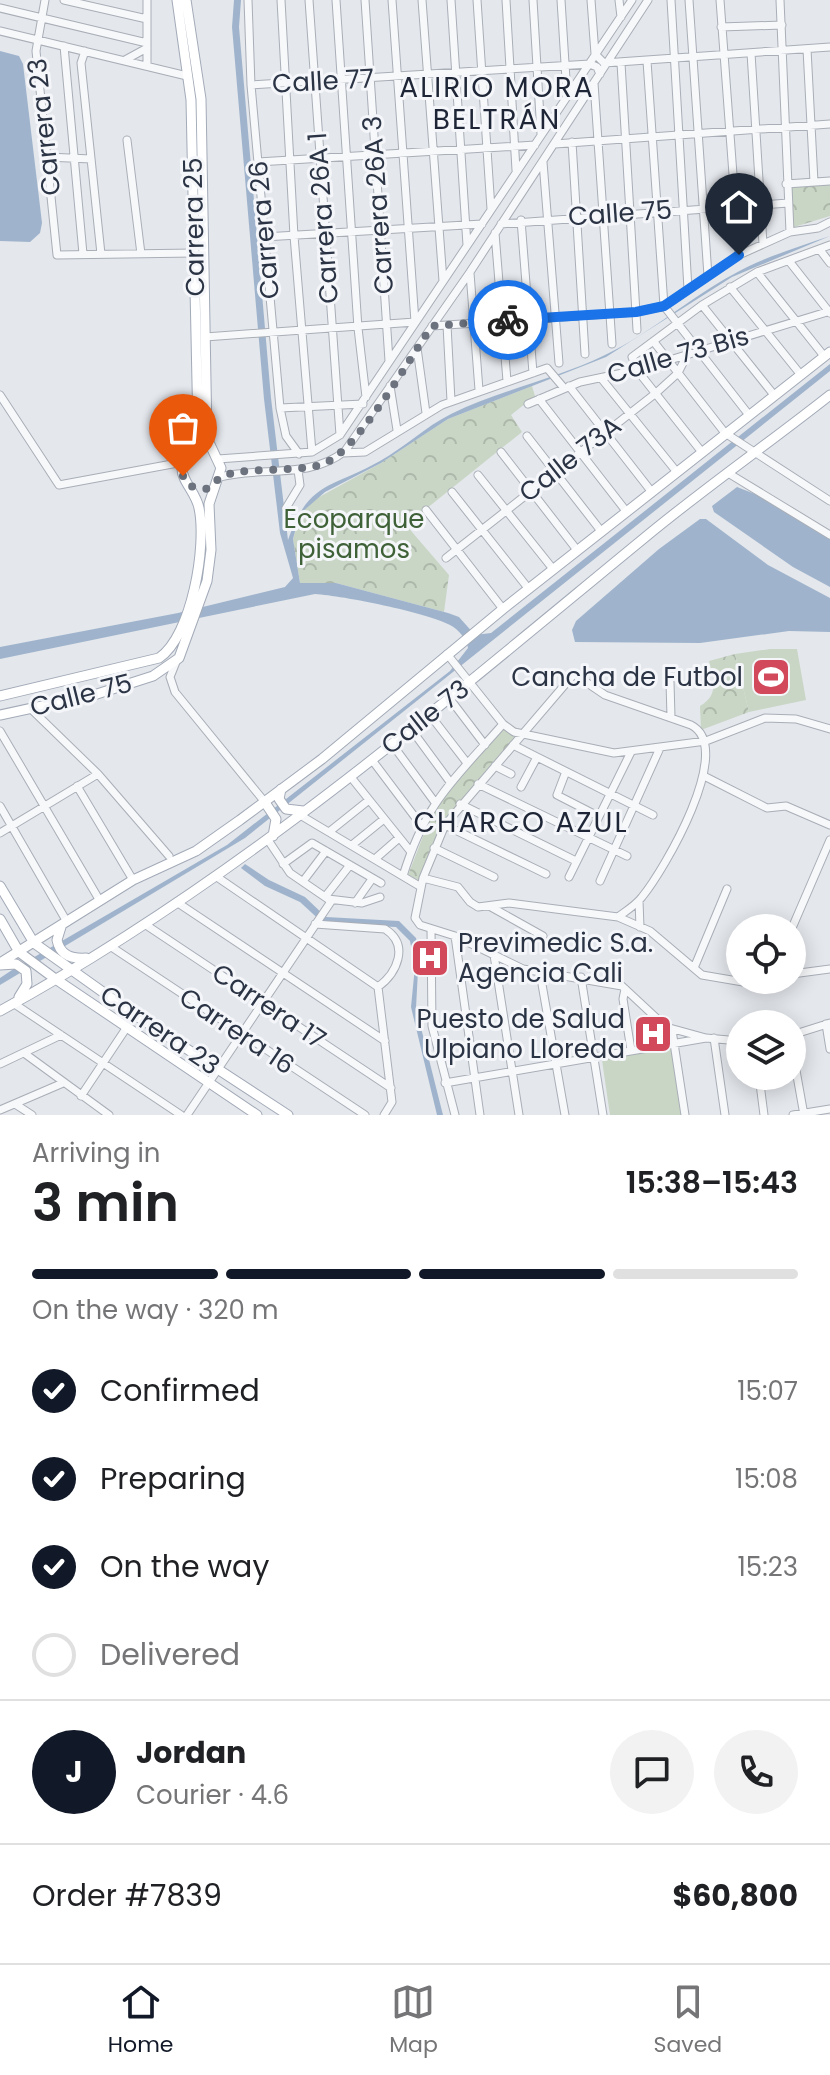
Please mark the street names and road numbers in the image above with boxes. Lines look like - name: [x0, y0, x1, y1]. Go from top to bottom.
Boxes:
- street label: Carrera 23: [19, 57, 69, 197]
- street label: Calle 77: [271, 60, 375, 102]
- street label: Carrera 26A 3: [354, 115, 402, 295]
- street label: Carrera 26A 1: [299, 131, 347, 305]
- street label: Carrera 25: [175, 157, 213, 297]
- street label: Carrera 26: [240, 159, 288, 301]
- street label: Calle 75: [567, 191, 673, 235]
- street label: Calle 73 Bis: [603, 318, 753, 392]
- street label: Calle 73A: [511, 408, 629, 510]
- street label: Calle 75: [26, 665, 136, 725]
- street label: Calle 73: [373, 671, 477, 763]
- street label: Carrera 17: [205, 955, 333, 1057]
- street label: Carrera 23: [93, 977, 227, 1083]
- street label: Carrera 16: [172, 979, 302, 1083]

